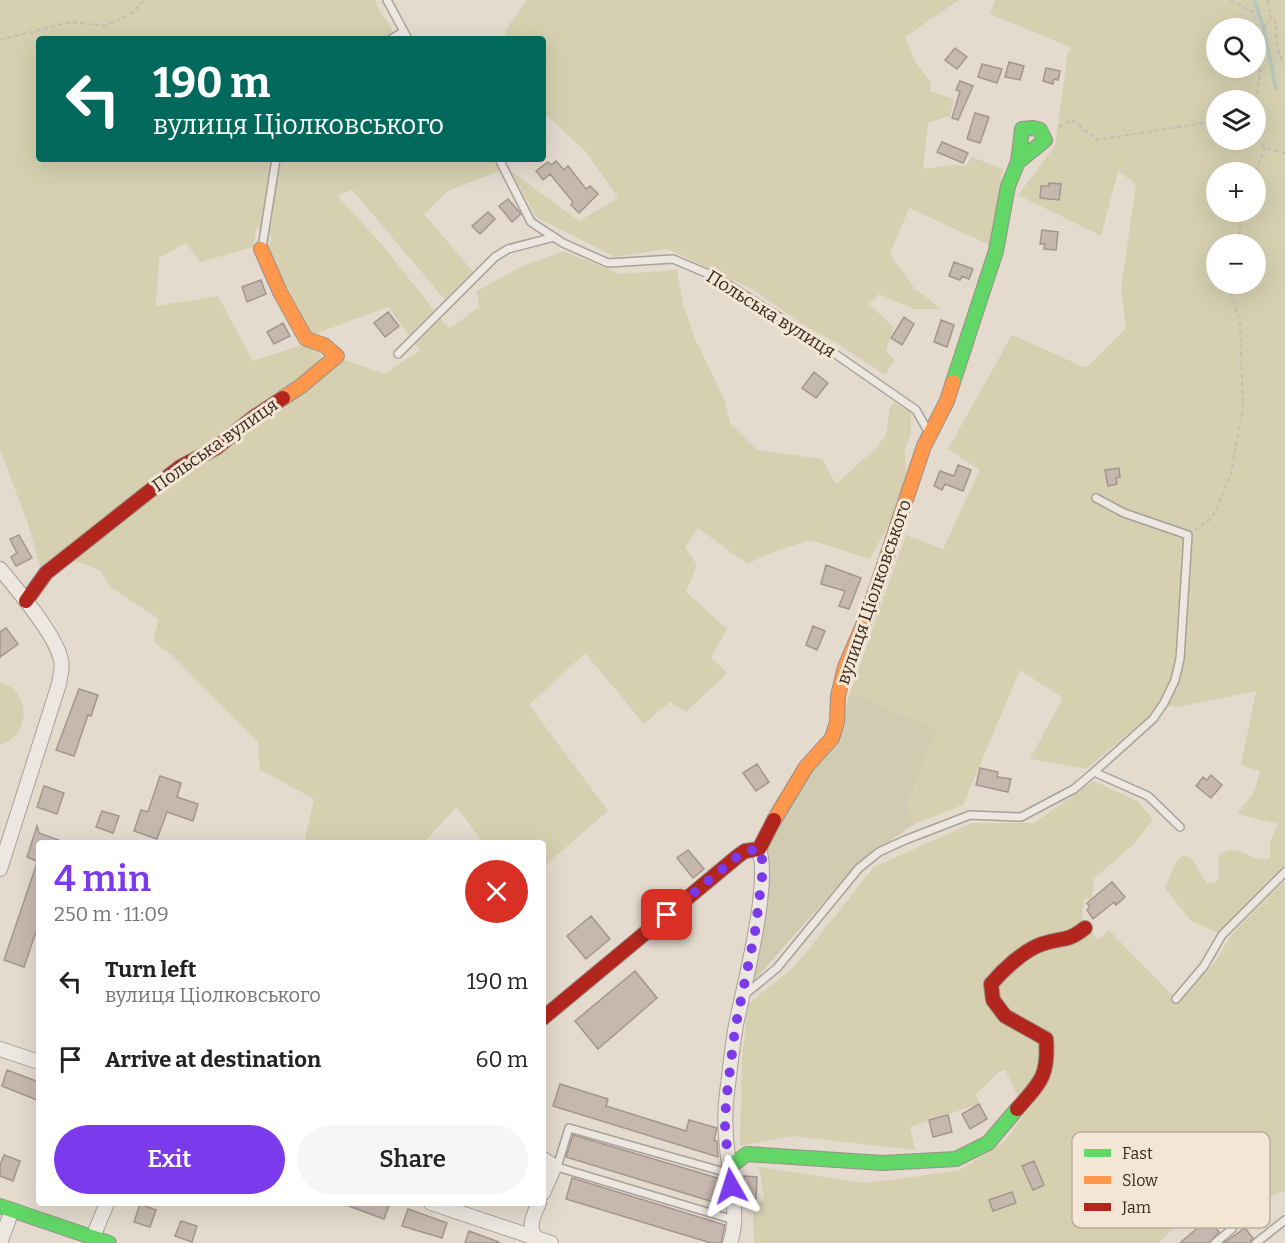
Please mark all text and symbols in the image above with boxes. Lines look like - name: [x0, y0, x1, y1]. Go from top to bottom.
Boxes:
- map controls: [1206, 18, 1266, 294]
- button: search: [1206, 18, 1266, 78]
- text: 190 m: [153, 58, 270, 108]
- icon: left: [54, 60, 132, 138]
- button: layers: [1206, 90, 1266, 150]
- text: вулиця Ціолковського: [153, 109, 444, 141]
- button: +: [1206, 162, 1266, 222]
- button: −: [1206, 234, 1266, 294]
- street label: Польська вулиця: [702, 265, 840, 363]
- street label: Польська вулиця: [148, 393, 282, 496]
- street label: вулиця Ціолковського: [832, 497, 916, 687]
- text: 4 min: [54, 857, 151, 901]
- button: close: [465, 860, 528, 923]
- pin: [641, 889, 692, 940]
- icon: arrive: [650, 898, 683, 931]
- text: 250 m · 11:09: [54, 902, 169, 926]
- text: Turn left: [105, 956, 197, 983]
- icon: left: [54, 965, 87, 998]
- text: 190 m: [467, 968, 528, 995]
- text: вулиця Ціолковського: [105, 983, 321, 1007]
- icon: arrive: [54, 1043, 87, 1076]
- text: Arrive at destination: [105, 1046, 321, 1073]
- text: 60 m: [476, 1046, 528, 1073]
- button: Exit: [54, 1125, 285, 1194]
- button: Share: [297, 1125, 528, 1194]
- legend: [1072, 1132, 1270, 1228]
- text: Fast: [1122, 1144, 1153, 1163]
- position arrow: [699, 1154, 763, 1218]
- text: Slow: [1122, 1171, 1158, 1190]
- text: Jam: [1121, 1198, 1151, 1217]

